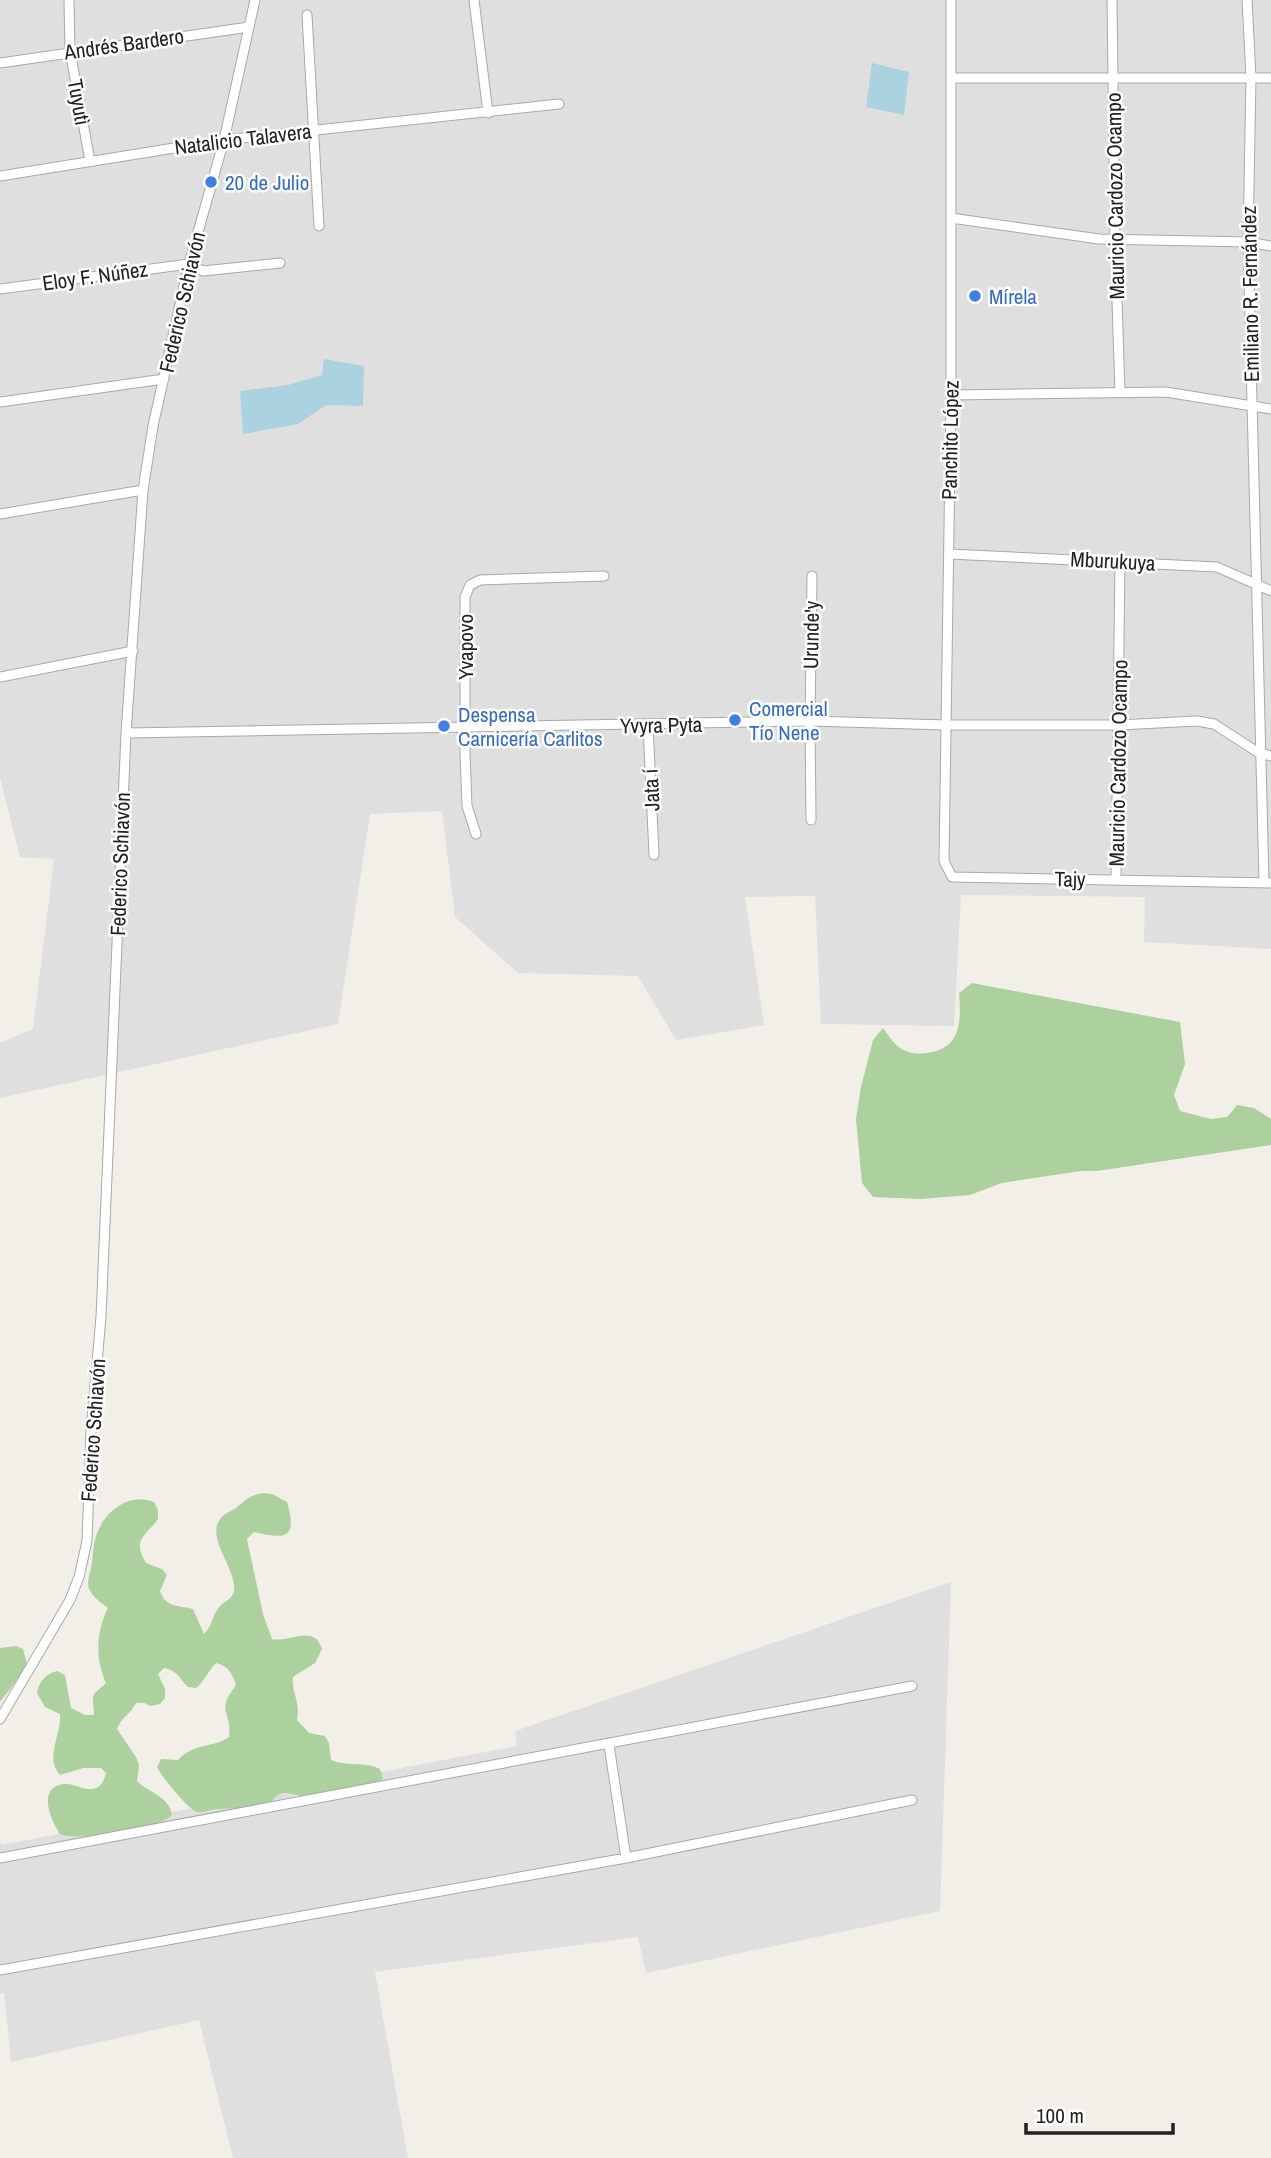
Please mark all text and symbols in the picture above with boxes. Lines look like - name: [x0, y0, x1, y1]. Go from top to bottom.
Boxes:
- street label: Andrés Bardero: [61, 21, 186, 67]
- street label: Tuyutì: [61, 77, 97, 127]
- street label: Mauricio Cardozo Ocampo: [1099, 92, 1131, 300]
- street label: Natalicio Talavera: [173, 116, 314, 162]
- place label: 20 de Julio: [225, 168, 309, 197]
- marker: 20 de Julio: [203, 174, 219, 190]
- street label: Emiliano R. Fernández: [1234, 205, 1266, 382]
- street label: Federico Schiavón: [152, 229, 212, 375]
- street label: Eloy F. Núñez: [40, 254, 150, 298]
- place label: Mírela: [989, 282, 1037, 311]
- marker: Mírela: [967, 288, 983, 304]
- street label: Panchito López: [934, 380, 966, 500]
- street label: Mburukuya: [1070, 544, 1157, 578]
- street label: Urunde'y: [796, 600, 826, 669]
- street label: Yvapovo: [451, 614, 480, 680]
- street label: Mauricio Cardozo Ocampo: [1102, 659, 1134, 867]
- place label: Comercial Tío Nene: [749, 694, 827, 747]
- place label: Despensa Carnicería Carlitos: [458, 700, 603, 753]
- street label: Yvyra Pyta: [620, 710, 703, 740]
- marker: Comercial Tío Nene: [727, 712, 743, 728]
- marker: Despensa Carnicería Carlitos: [436, 718, 452, 734]
- street label: Jata í: [635, 768, 667, 812]
- street label: Federico Schiavón: [103, 792, 137, 936]
- street label: Tajy: [1054, 864, 1086, 894]
- street label: Federico Schiavón: [74, 1357, 112, 1503]
- scale bar: [1026, 2092, 1173, 2136]
- text: 100 m: [1036, 2101, 1084, 2130]

